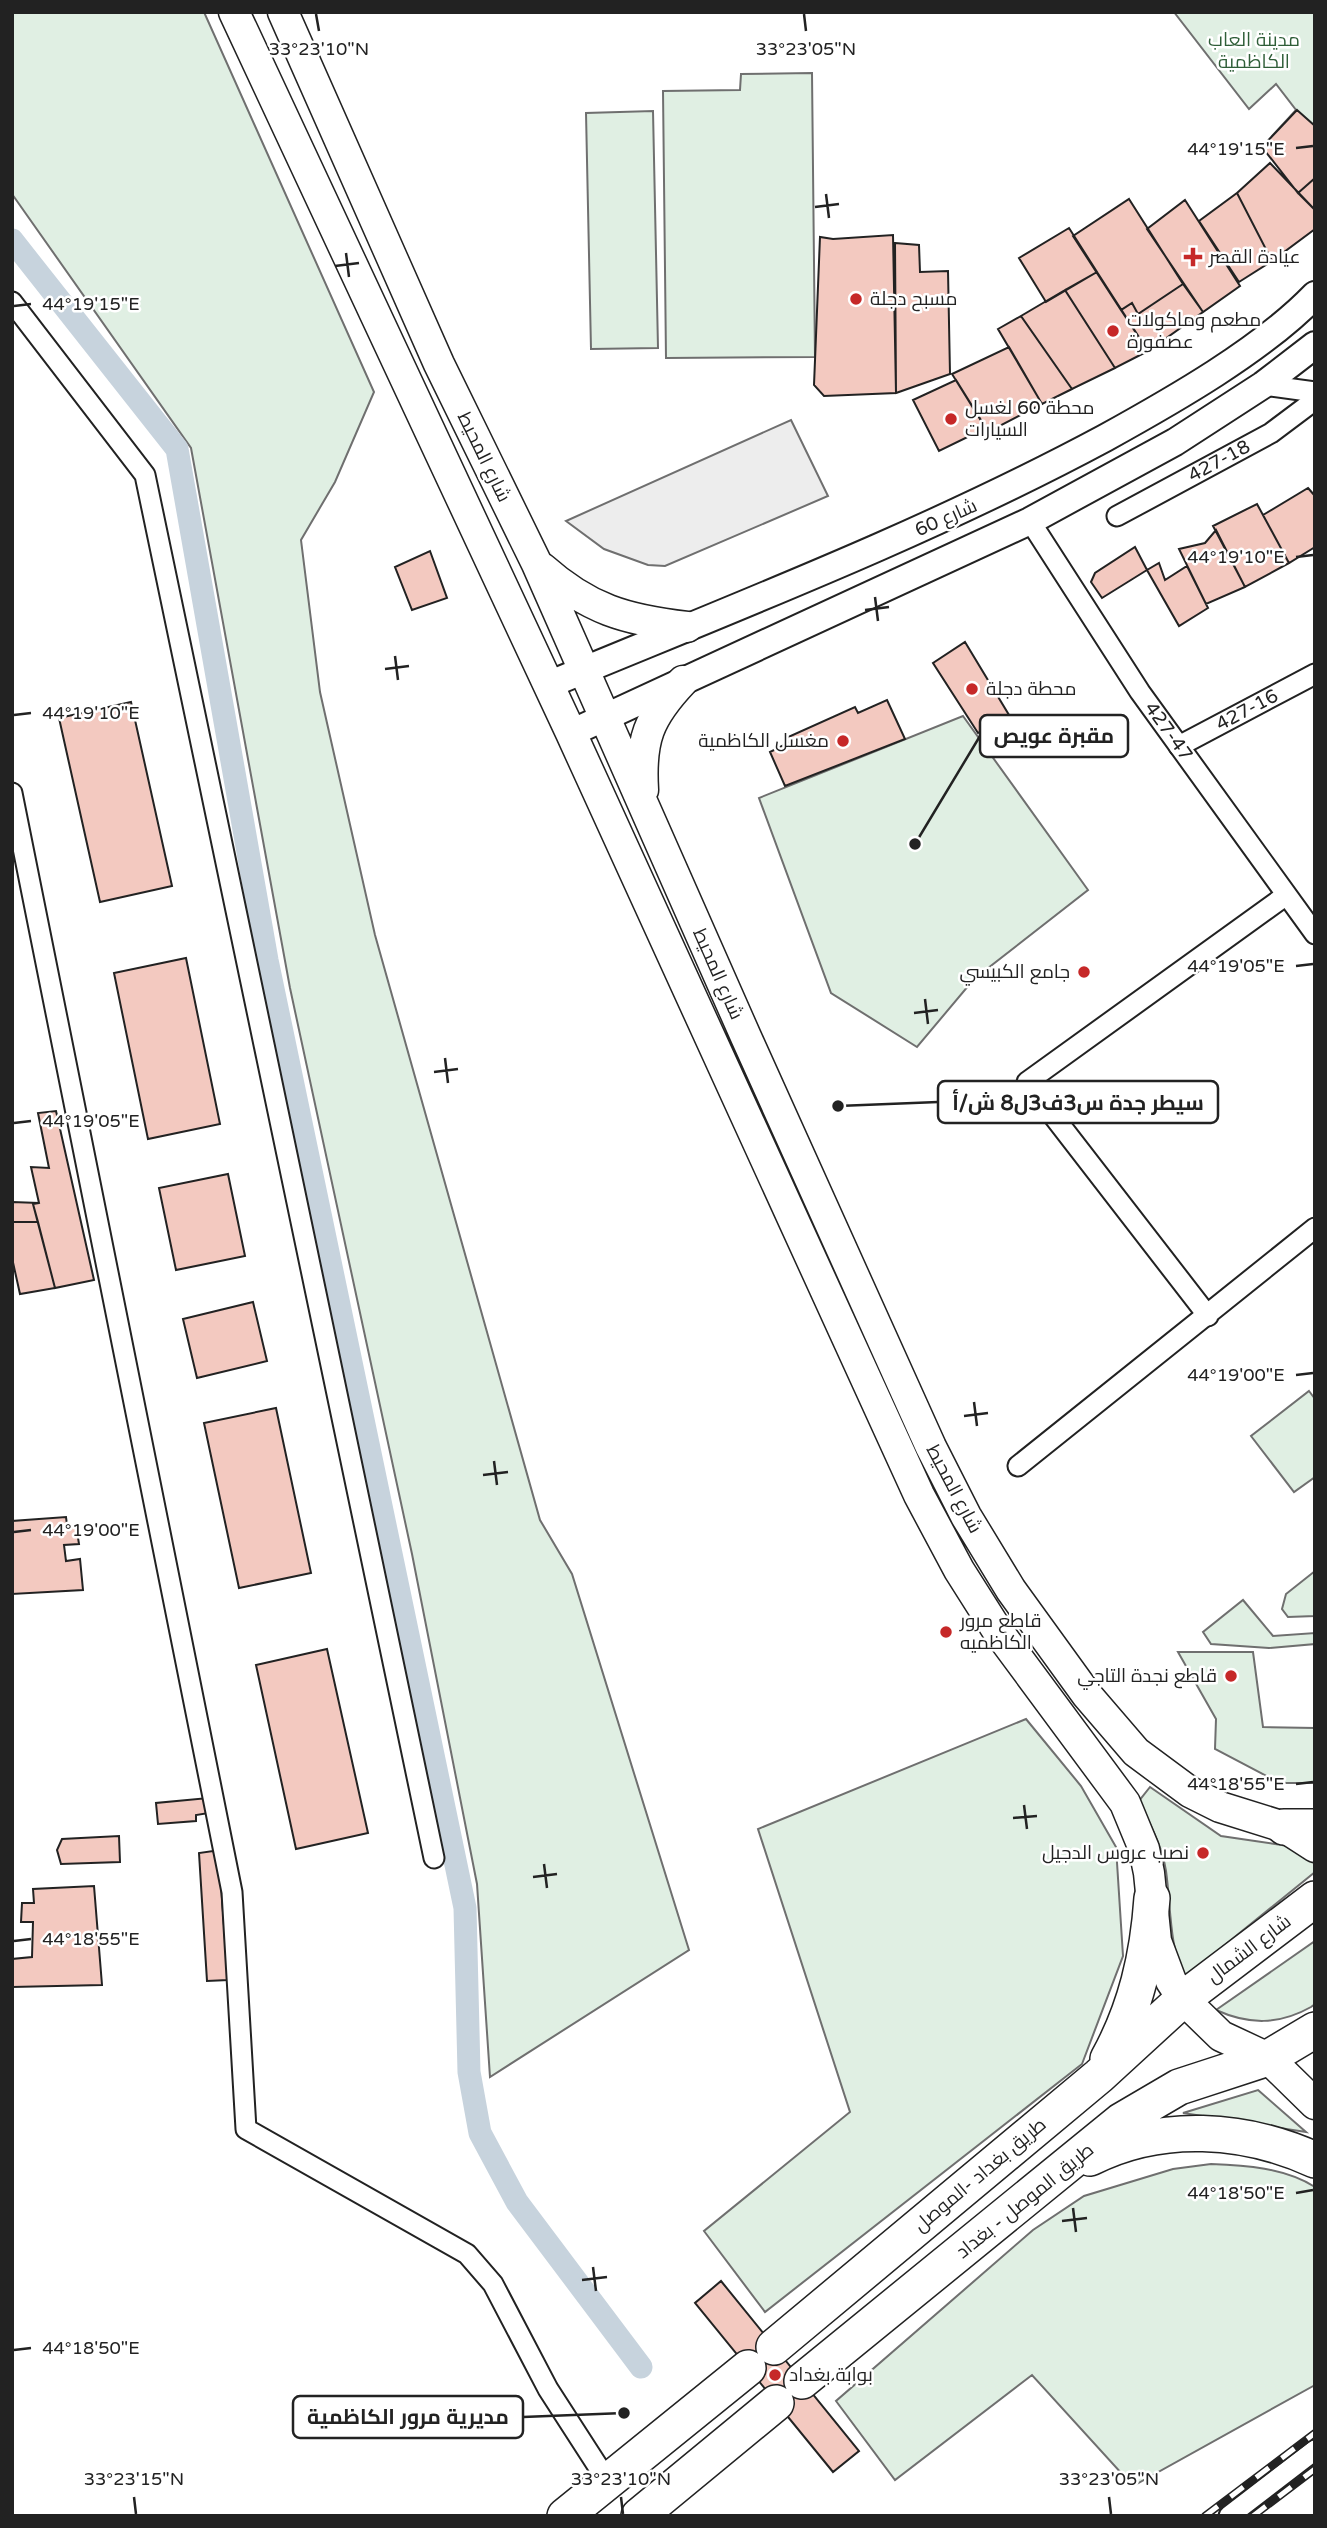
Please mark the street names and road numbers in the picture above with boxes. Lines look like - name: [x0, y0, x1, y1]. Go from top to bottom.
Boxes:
- street label: شارع المحيط: [451, 409, 515, 506]
- street label: 427-18: [1184, 435, 1254, 487]
- street label: شارع 60: [912, 495, 981, 543]
- street label: 427-16: [1212, 685, 1282, 735]
- street label: 427-47: [1140, 698, 1197, 765]
- street label: شارع المحيط: [686, 925, 748, 1024]
- street label: شارع المحيط: [920, 1441, 987, 1538]
- street label: شارع الشمال: [1203, 1910, 1297, 1989]
- street label: طريق بغداد -الموصل: [909, 2113, 1051, 2237]
- street label: طريق الموصل - بغداد: [952, 2139, 1099, 2264]

